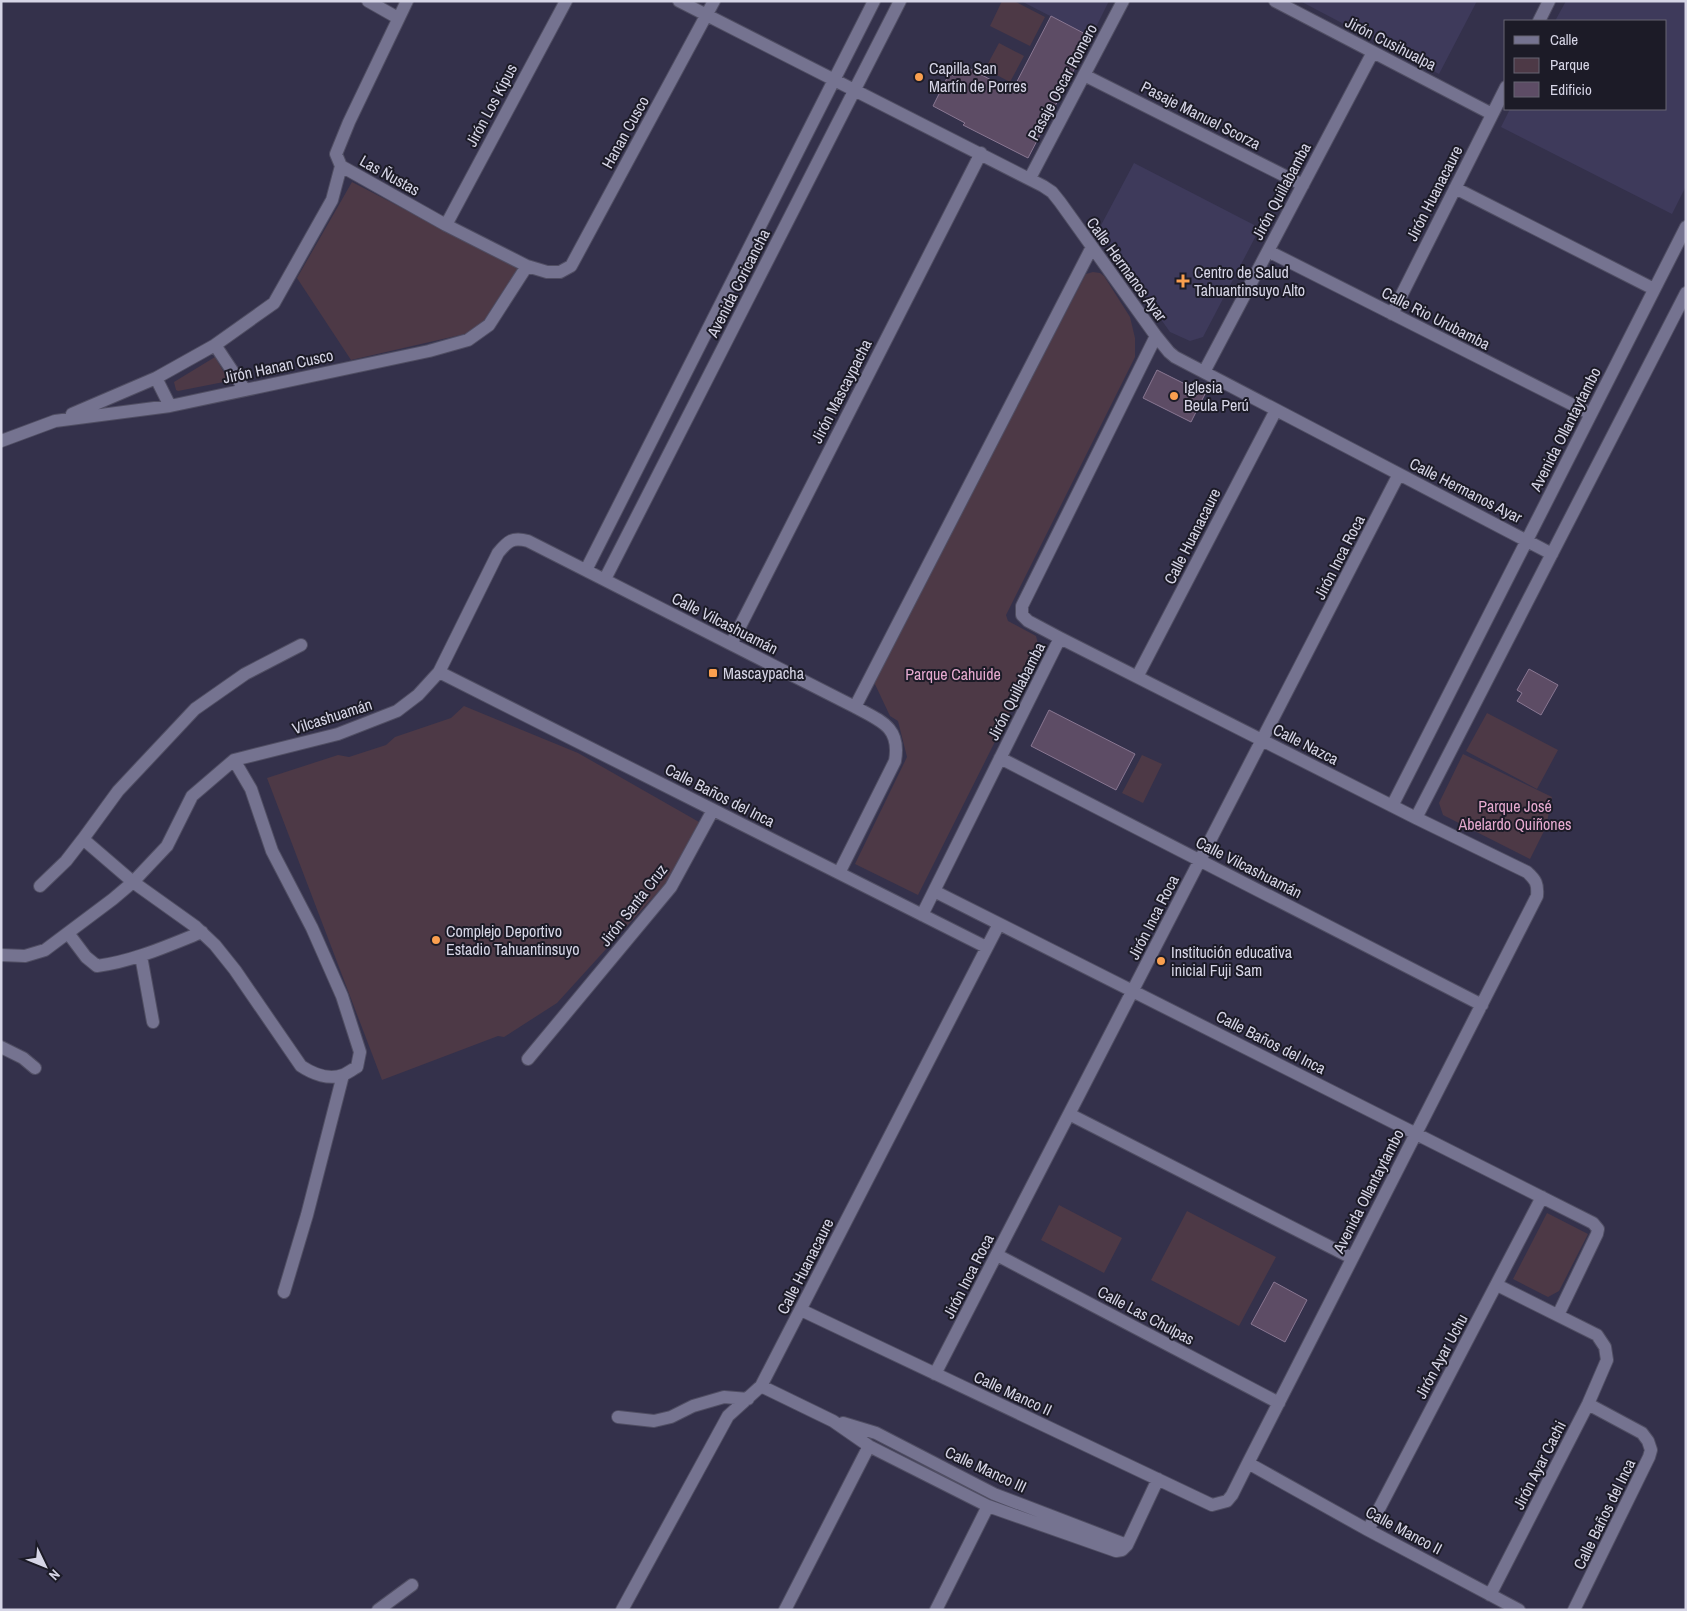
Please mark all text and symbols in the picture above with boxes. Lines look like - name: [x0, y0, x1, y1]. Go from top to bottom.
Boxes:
- street label: Jirón Cusihualpa: [1342, 11, 1441, 76]
- street label: Pasaje Oscar Romero: [1022, 20, 1102, 144]
- legend: [1504, 20, 1667, 110]
- text: Calle: [1550, 29, 1578, 50]
- text: Parque: [1550, 54, 1590, 75]
- place label: Capilla San Martín de Porres: [929, 57, 1027, 97]
- street label: Jirón Los Kipus: [460, 60, 522, 150]
- marker: Capilla San Martín de Porres: [913, 71, 925, 83]
- street label: Pasaje Manuel Scorza: [1138, 75, 1265, 155]
- text: Edificio: [1550, 79, 1592, 100]
- street label: Hanan Cusco: [596, 92, 654, 172]
- street label: Jirón Quillabamba: [1246, 138, 1316, 243]
- street label: Jirón Huanacaure: [1401, 142, 1467, 244]
- street label: Las Ñustas: [356, 149, 424, 201]
- street label: Calle Hermanos Ayar: [1082, 212, 1173, 326]
- street label: Avenida Coricancha: [701, 225, 775, 342]
- place label: Centro de Salud Tahuantinsuyo Alto: [1194, 261, 1305, 301]
- marker: Centro de Salud Tahuantinsuyo Alto: [1176, 274, 1190, 288]
- street label: Calle Rio Urubamba: [1378, 281, 1495, 355]
- street label: Jirón Mascaypacha: [805, 335, 877, 447]
- street label: Jirón Hanan Cusco: [221, 344, 335, 388]
- street label: Avenida Ollantaytambo: [1524, 363, 1606, 496]
- place label: Iglesia Beula Perú: [1184, 376, 1249, 416]
- marker: Iglesia Beula Perú: [1168, 390, 1180, 402]
- street label: Calle Hermanos Ayar: [1406, 452, 1527, 528]
- street label: Calle Huanacaure: [1158, 484, 1226, 588]
- street label: Jirón Inca Roca: [1308, 510, 1370, 603]
- street label: Calle Vilcashuamán: [668, 587, 782, 659]
- street label: Jirón Quillabamba: [982, 638, 1050, 744]
- place label: Mascaypacha: [723, 662, 805, 684]
- park label: Parque Cahuide: [905, 663, 1001, 685]
- marker: Mascaypacha: [707, 667, 719, 679]
- street label: Vilcashuamán: [289, 693, 375, 739]
- street label: Calle Nazca: [1269, 718, 1343, 770]
- street label: Calle Baños del Inca: [661, 758, 779, 832]
- park label: Parque José Abelardo Quiñones: [1457, 795, 1572, 835]
- street label: Calle Vilcashuamán: [1192, 831, 1306, 903]
- street label: Jirón Santa Cruz: [594, 859, 672, 951]
- street label: Jirón Inca Roca: [1122, 870, 1184, 963]
- place label: Complejo Deportivo Estadio Tahuantinsuyo: [446, 920, 580, 960]
- marker: Complejo Deportivo Estadio Tahuantinsuyo: [430, 934, 442, 946]
- place label: Institución educativa inicial Fuji Sam: [1171, 941, 1293, 981]
- marker: Institución educativa inicial Fuji Sam: [1155, 955, 1167, 967]
- street label: Calle Baños del Inca: [1212, 1005, 1330, 1079]
- street label: Avenida Ollantaytambo: [1327, 1125, 1409, 1258]
- street label: Calle Huanacaure: [771, 1214, 839, 1318]
- street label: Jirón Inca Roca: [937, 1229, 999, 1322]
- street label: Calle Las Chulpas: [1094, 1280, 1198, 1350]
- street label: Jirón Ayar Uchu: [1409, 1310, 1473, 1402]
- street label: Calle Manco II: [970, 1365, 1056, 1421]
- street label: Jirón Ayar Cachi: [1507, 1417, 1571, 1513]
- street label: Calle Manco III: [942, 1441, 1030, 1497]
- street label: Calle Baños del Inca: [1568, 1454, 1641, 1573]
- street label: Calle Manco II: [1362, 1501, 1446, 1559]
- north arrow: [20, 1541, 70, 1591]
- text: N: [45, 1566, 64, 1584]

